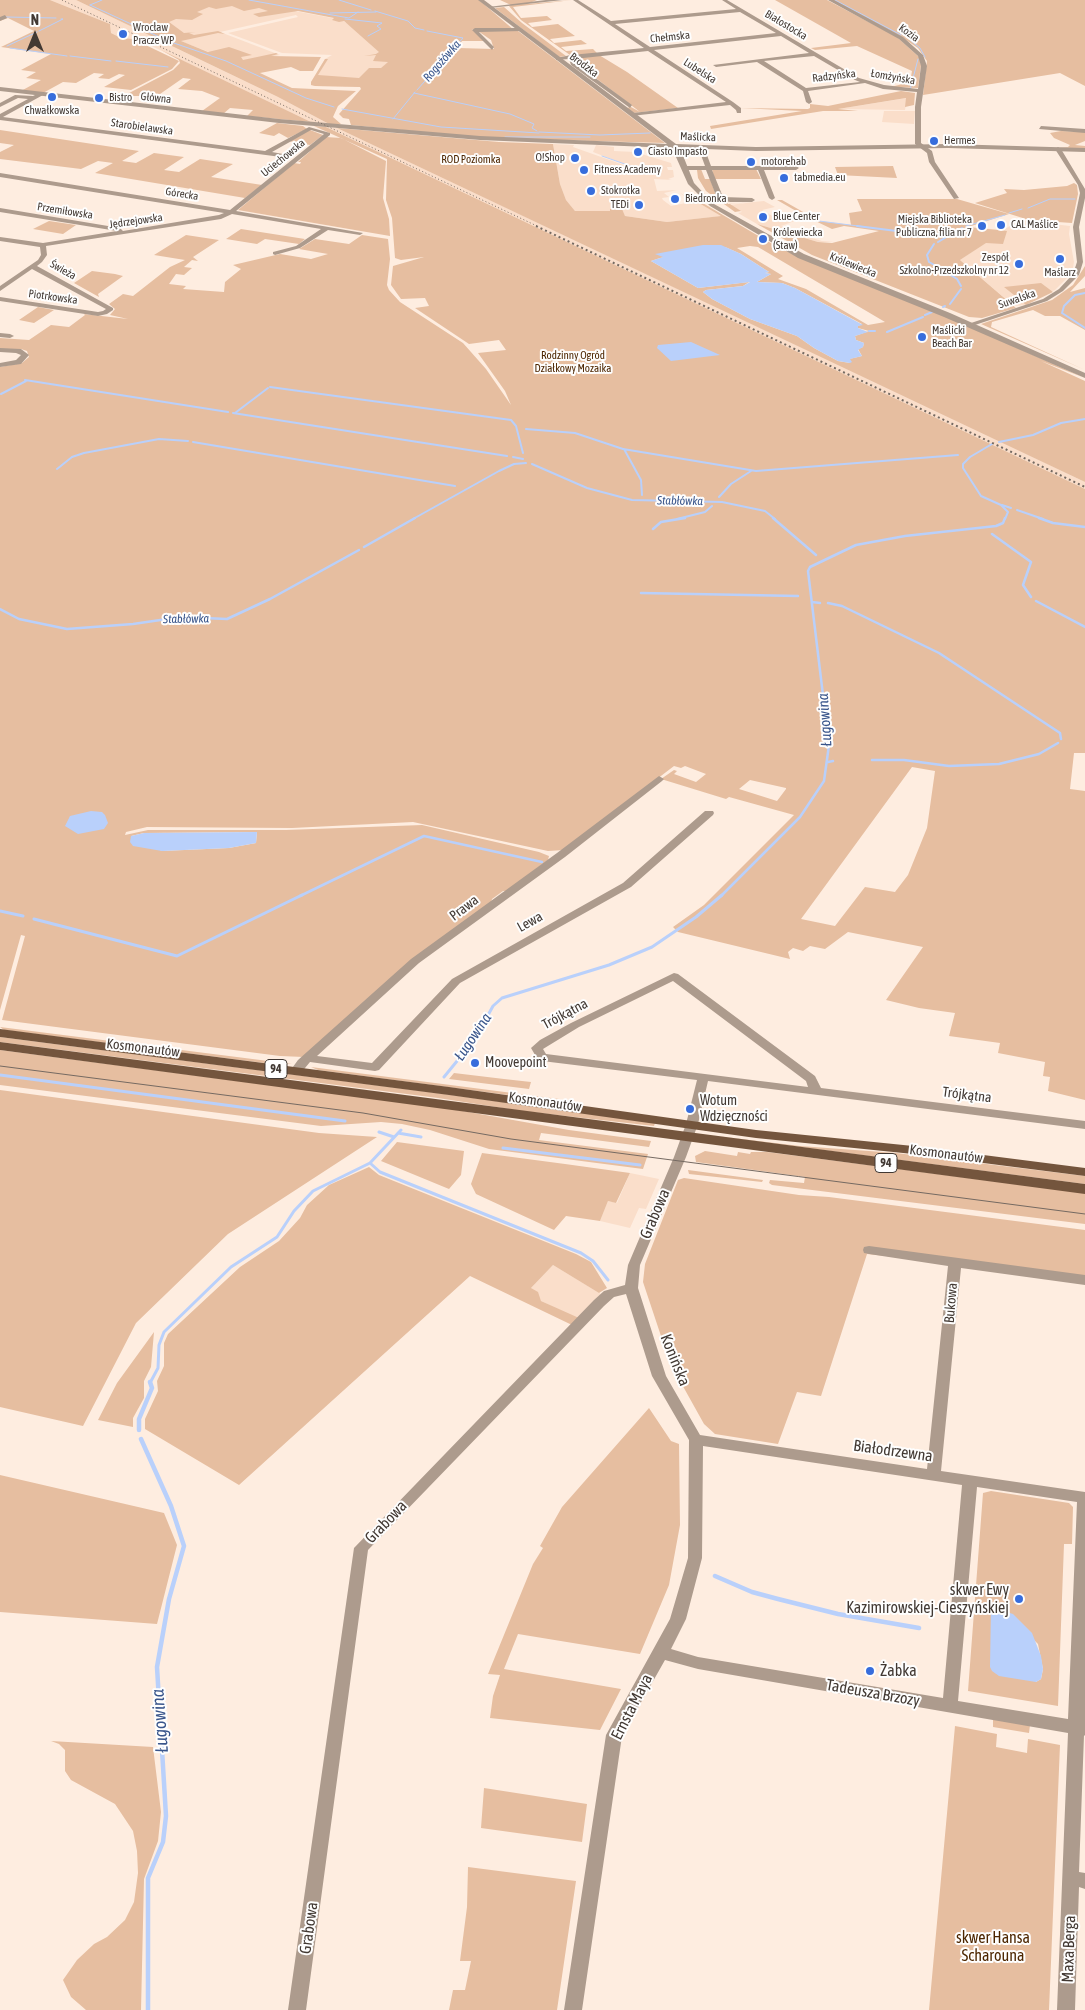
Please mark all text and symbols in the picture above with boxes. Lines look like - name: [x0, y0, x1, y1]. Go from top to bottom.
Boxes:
- street label: Białostocka: [762, 7, 810, 43]
- north arrow: [10, 10, 60, 60]
- text: N: [31, 12, 39, 28]
- place label: Wrocław Pracze WP: [133, 21, 174, 47]
- street label: Kozia: [896, 21, 922, 45]
- marker: Wrocław Pracze WP: [117, 28, 129, 40]
- street label: Chełmska: [649, 28, 691, 46]
- water label: Rogożówka: [420, 37, 464, 85]
- street label: Brodzka: [567, 50, 601, 80]
- street label: Lubelska: [681, 56, 719, 86]
- street label: Radzyńska: [812, 67, 856, 85]
- street label: Łomżyńska: [870, 67, 916, 87]
- street label: Główna: [140, 90, 172, 106]
- marker: Chwałkowska: [46, 91, 58, 103]
- place label: Bistro: [109, 91, 132, 105]
- marker: Bistro: [93, 92, 105, 104]
- place label: Chwałkowska: [25, 104, 79, 118]
- street label: Starobielawska: [110, 116, 174, 138]
- street label: Maślicka: [680, 130, 716, 144]
- place label: Hermes: [944, 134, 975, 148]
- marker: Hermes: [928, 135, 940, 147]
- street label: Uciechowska: [258, 136, 308, 180]
- place label: Ciasto Impasto: [648, 145, 707, 159]
- marker: Ciasto Impasto: [632, 146, 644, 158]
- place label: O!Shop: [535, 151, 565, 165]
- marker: O!Shop: [569, 152, 581, 164]
- park label: ROD Poziomka: [441, 153, 501, 167]
- place label: motorehab: [761, 155, 806, 169]
- marker: motorehab: [745, 156, 757, 168]
- place label: Fitness Academy: [594, 163, 661, 177]
- marker: Fitness Academy: [578, 164, 590, 176]
- place label: tabmedia.eu: [794, 171, 845, 185]
- marker: tabmedia.eu: [778, 172, 790, 184]
- place label: Stokrotka: [601, 184, 640, 198]
- street label: Górecka: [165, 185, 199, 203]
- marker: Stokrotka: [585, 185, 597, 197]
- place label: Biedronka: [685, 192, 727, 206]
- marker: Biedronka: [669, 193, 681, 205]
- place label: TEDi: [611, 198, 629, 212]
- marker: TEDi: [633, 199, 645, 211]
- street label: Przemiłowska: [36, 200, 94, 222]
- place label: Blue Center: [773, 210, 820, 224]
- street label: Jędrzejowska: [108, 211, 164, 231]
- marker: Blue Center: [757, 211, 769, 223]
- place label: Miejska Biblioteka Publiczna, filia nr 7: [896, 213, 972, 239]
- place label: CAL Maślice: [1011, 218, 1058, 232]
- marker: CAL Maślice: [995, 219, 1007, 231]
- marker: Miejska Biblioteka Publiczna, filia nr 7: [976, 220, 988, 232]
- place label: Królewiecka (Staw): [773, 226, 823, 252]
- marker: Królewiecka (Staw): [757, 233, 769, 245]
- street label: Królewiecka: [828, 250, 878, 280]
- place label: Zespół Szkolno-Przedszkolny nr 12: [899, 251, 1009, 277]
- marker: Maślarz: [1054, 253, 1066, 265]
- street label: Świeża: [48, 258, 78, 282]
- marker: Zespół Szkolno-Przedszkolny nr 12: [1013, 258, 1025, 270]
- place label: Maślarz: [1044, 266, 1076, 280]
- street label: Piotrkowska: [28, 287, 78, 307]
- street label: Suwalska: [997, 287, 1037, 311]
- place label: Maślicki Beach Bar: [932, 324, 972, 350]
- marker: Maślicki Beach Bar: [916, 331, 928, 343]
- park label: Rodzinny Ogród Działkowy Mozaika: [535, 349, 611, 375]
- water label: Stabłówka: [657, 493, 703, 509]
- water label: Stabłówka: [163, 611, 209, 627]
- water label: Ługowina: [814, 693, 836, 747]
- street label: Prawa: [446, 892, 482, 924]
- street label: Lewa: [514, 908, 546, 936]
- street label: Trójkątna: [539, 995, 591, 1033]
- water label: Ługowina: [451, 1010, 495, 1064]
- street label: Kosmonautów: [105, 1035, 181, 1061]
- place label: Moovepoint: [485, 1055, 547, 1071]
- marker: Moovepoint: [469, 1057, 481, 1069]
- road number: 94: [265, 1060, 287, 1078]
- street label: Trójkątna: [942, 1084, 992, 1106]
- street label: Kosmonautów: [507, 1089, 583, 1115]
- place label: Wotum Wdzięczności: [700, 1093, 768, 1126]
- marker: Wotum Wdzięczności: [684, 1103, 696, 1115]
- street label: Kosmonautów: [908, 1141, 984, 1167]
- road number: 94: [875, 1154, 897, 1172]
- street label: Grabowa: [636, 1186, 674, 1242]
- street label: Bukowa: [941, 1282, 961, 1324]
- street label: Konińska: [656, 1331, 694, 1389]
- street label: Białodrzewna: [852, 1436, 934, 1466]
- street label: Grabowa: [361, 1497, 411, 1547]
- place label: skwer Ewy Kazimirowskiej-Cieszyńskiej: [846, 1580, 1009, 1618]
- marker: skwer Ewy Kazimirowskiej-Cieszyńskiej: [1013, 1593, 1025, 1605]
- place label: Żabka: [880, 1661, 917, 1681]
- marker: Żabka: [864, 1665, 876, 1677]
- street label: Ernsta Maya: [607, 1671, 657, 1743]
- street label: Tadeusza Brzozy: [825, 1675, 921, 1711]
- water label: Ługowina: [147, 1688, 173, 1754]
- street label: Grabowa: [296, 1901, 322, 1955]
- street label: Maxa Berga: [1058, 1915, 1080, 1983]
- park label: skwer Hansa Scharouna: [956, 1928, 1030, 1966]

